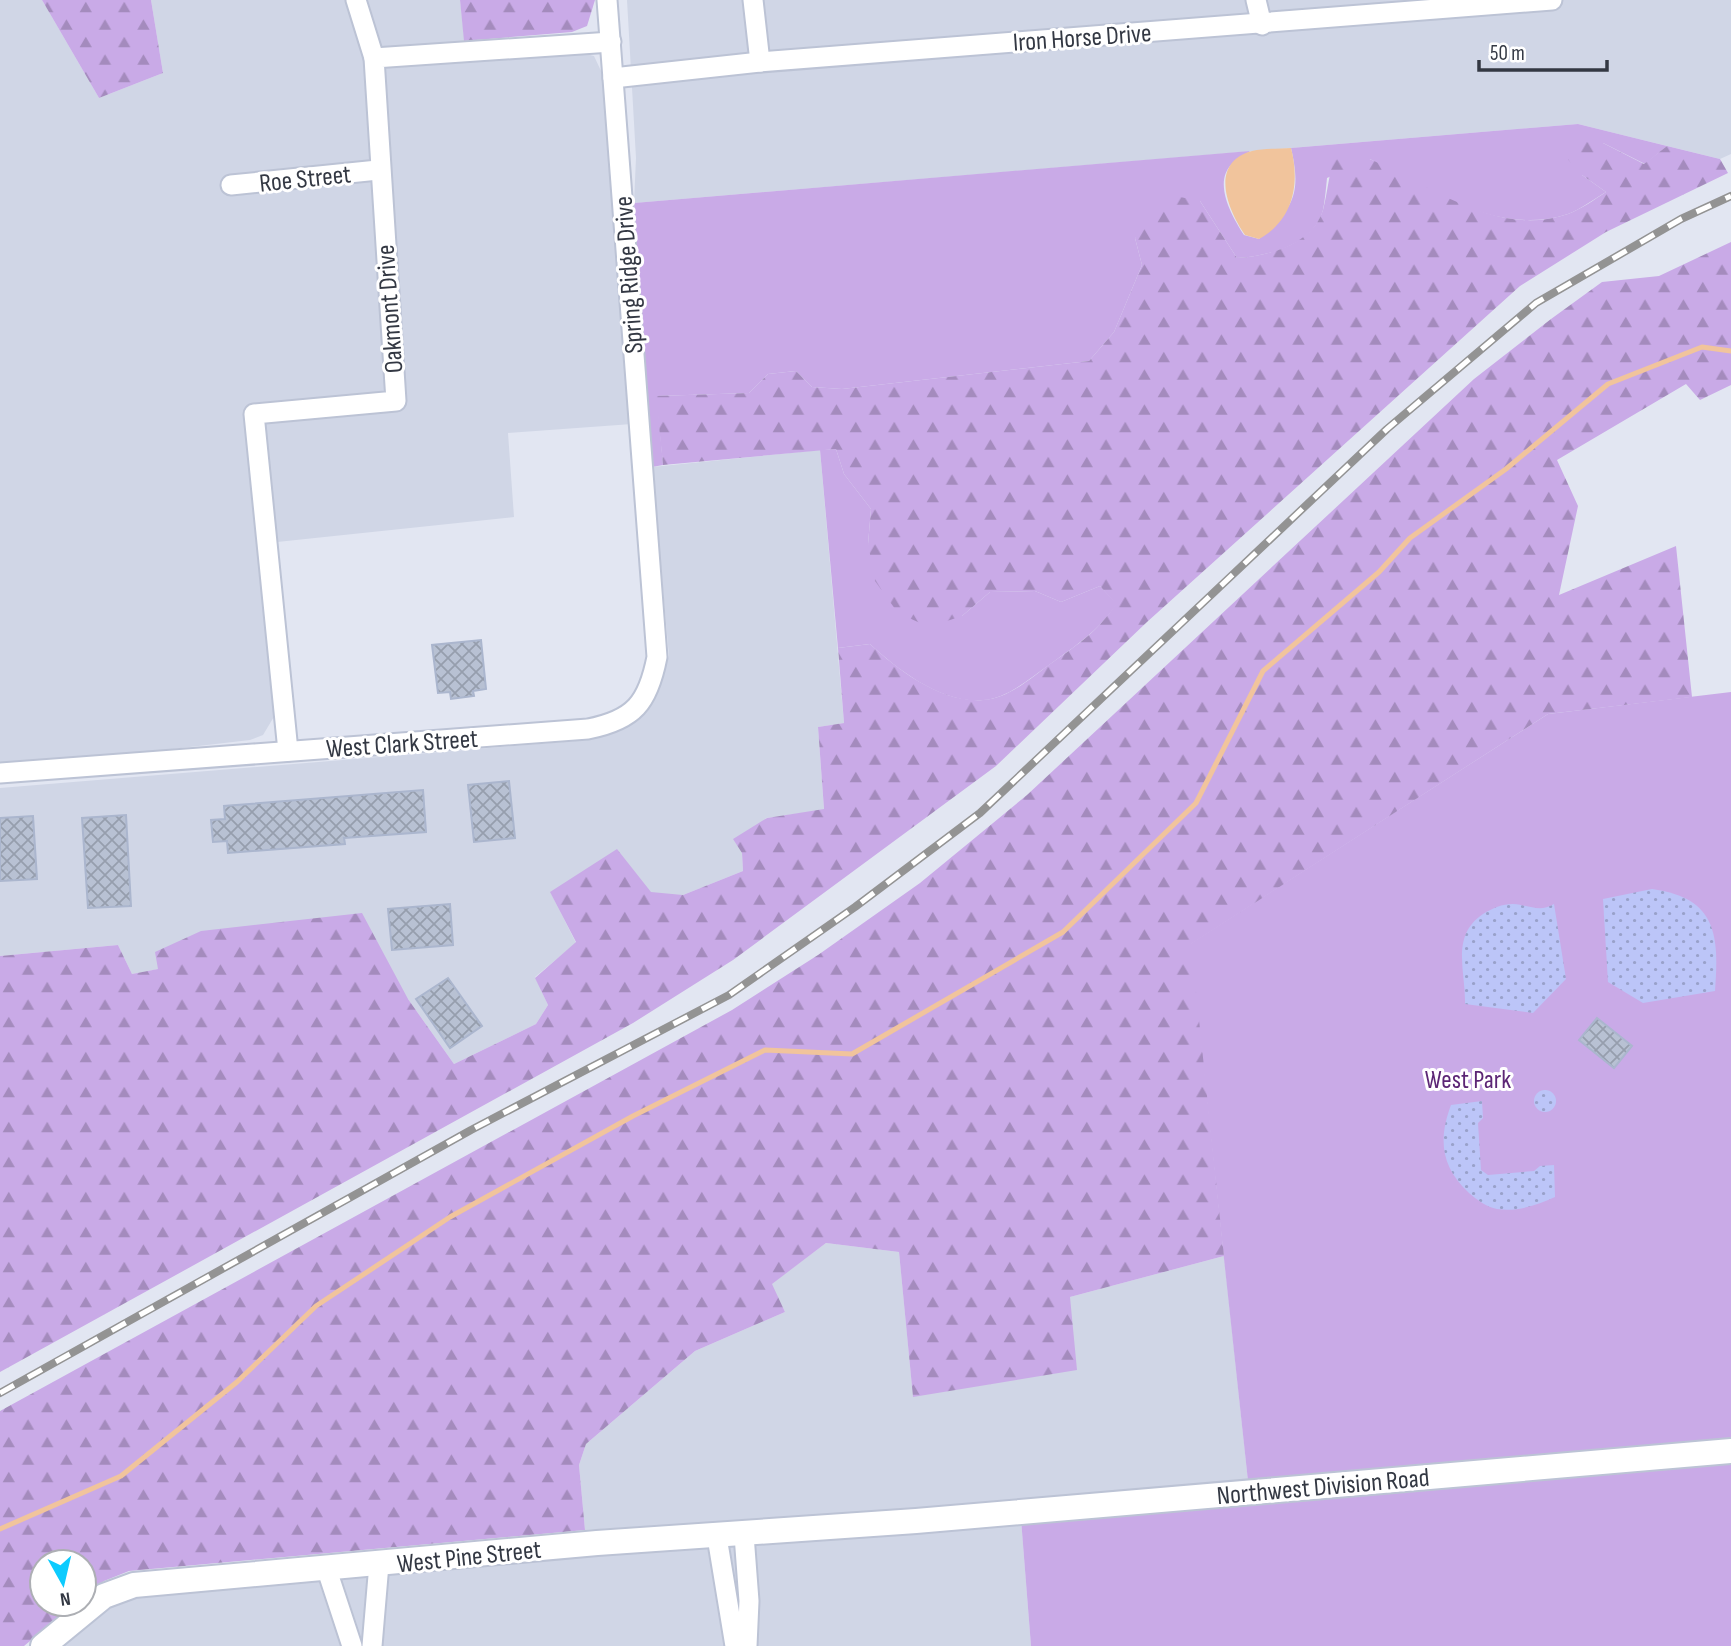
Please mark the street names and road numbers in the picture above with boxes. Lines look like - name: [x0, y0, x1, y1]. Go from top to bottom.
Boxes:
- street label: Iron Horse Drive: [1012, 18, 1152, 59]
- street label: Roe Street: [258, 159, 353, 200]
- street label: Spring Ridge Drive: [609, 195, 650, 355]
- street label: Oakmont Drive: [371, 244, 410, 374]
- street label: West Clark Street: [325, 724, 479, 765]
- street label: Northwest Division Road: [1216, 1463, 1431, 1512]
- street label: West Pine Street: [396, 1535, 543, 1580]

